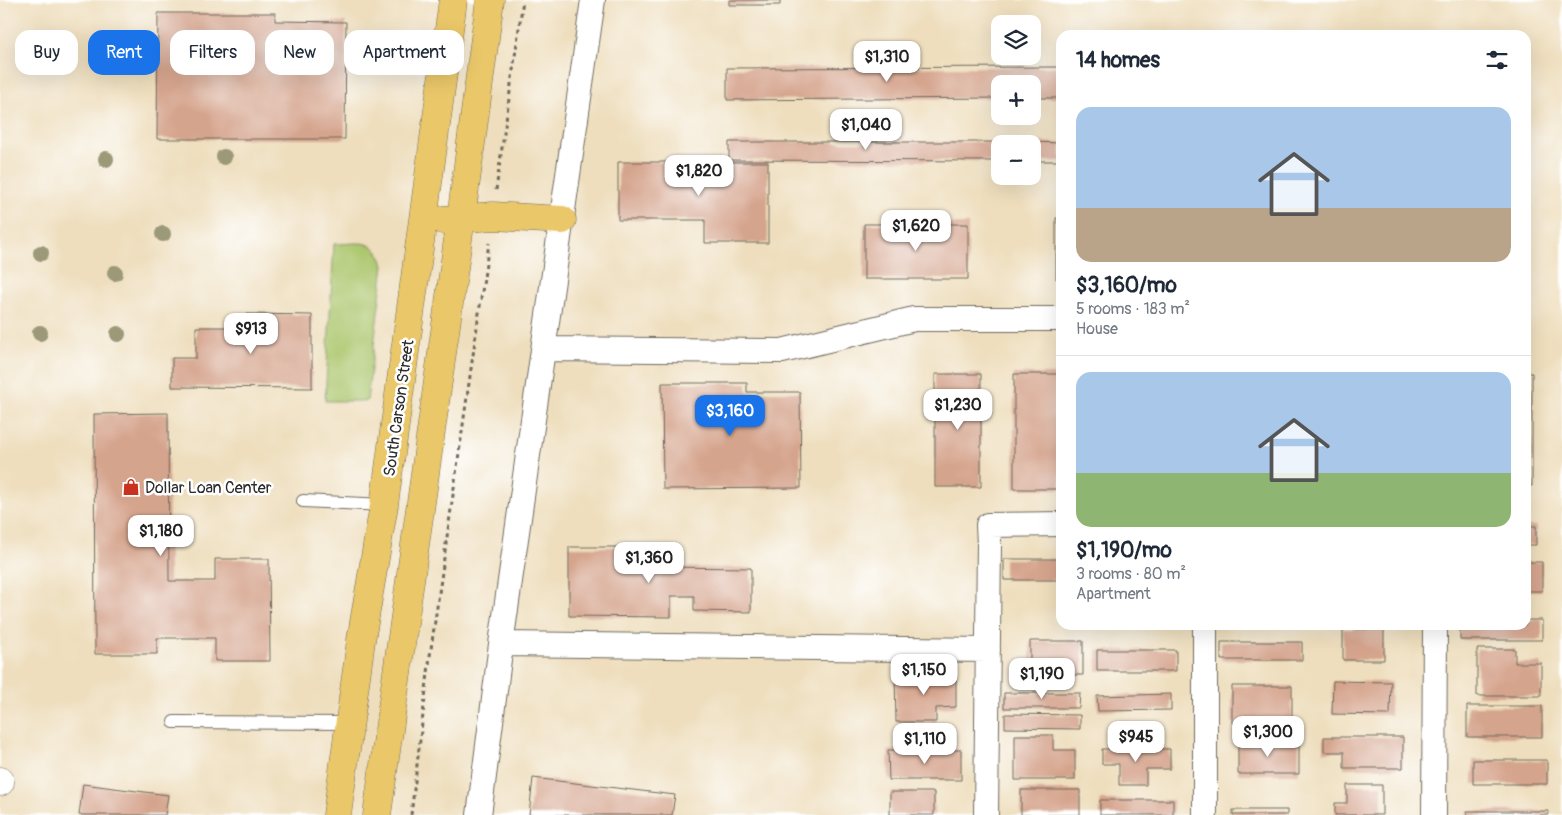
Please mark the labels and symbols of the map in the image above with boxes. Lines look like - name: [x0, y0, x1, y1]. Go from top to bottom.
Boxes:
- pin: $1,310: [846, 41, 928, 83]
- pin: $1,040: [825, 108, 907, 151]
- pin: $1,820: [658, 154, 740, 197]
- pin: $1,620: [875, 210, 957, 252]
- pin: $913: [221, 312, 281, 355]
- street label: South Carson Street: [379, 338, 419, 478]
- pin: $1,230: [917, 388, 999, 431]
- pin: $3,160: [689, 394, 771, 437]
- shop icon: Dollar Loan Center: [121, 477, 141, 497]
- place label: Dollar Loan Center: [145, 478, 272, 498]
- pin: $1,180: [120, 514, 202, 557]
- pin: $1,360: [608, 542, 690, 584]
- pin: $1,150: [883, 654, 965, 696]
- pin: $1,190: [1001, 658, 1083, 700]
- pin: $1,300: [1227, 716, 1309, 758]
- pin: $945: [1106, 720, 1166, 763]
- pin: $1,110: [884, 722, 966, 765]

